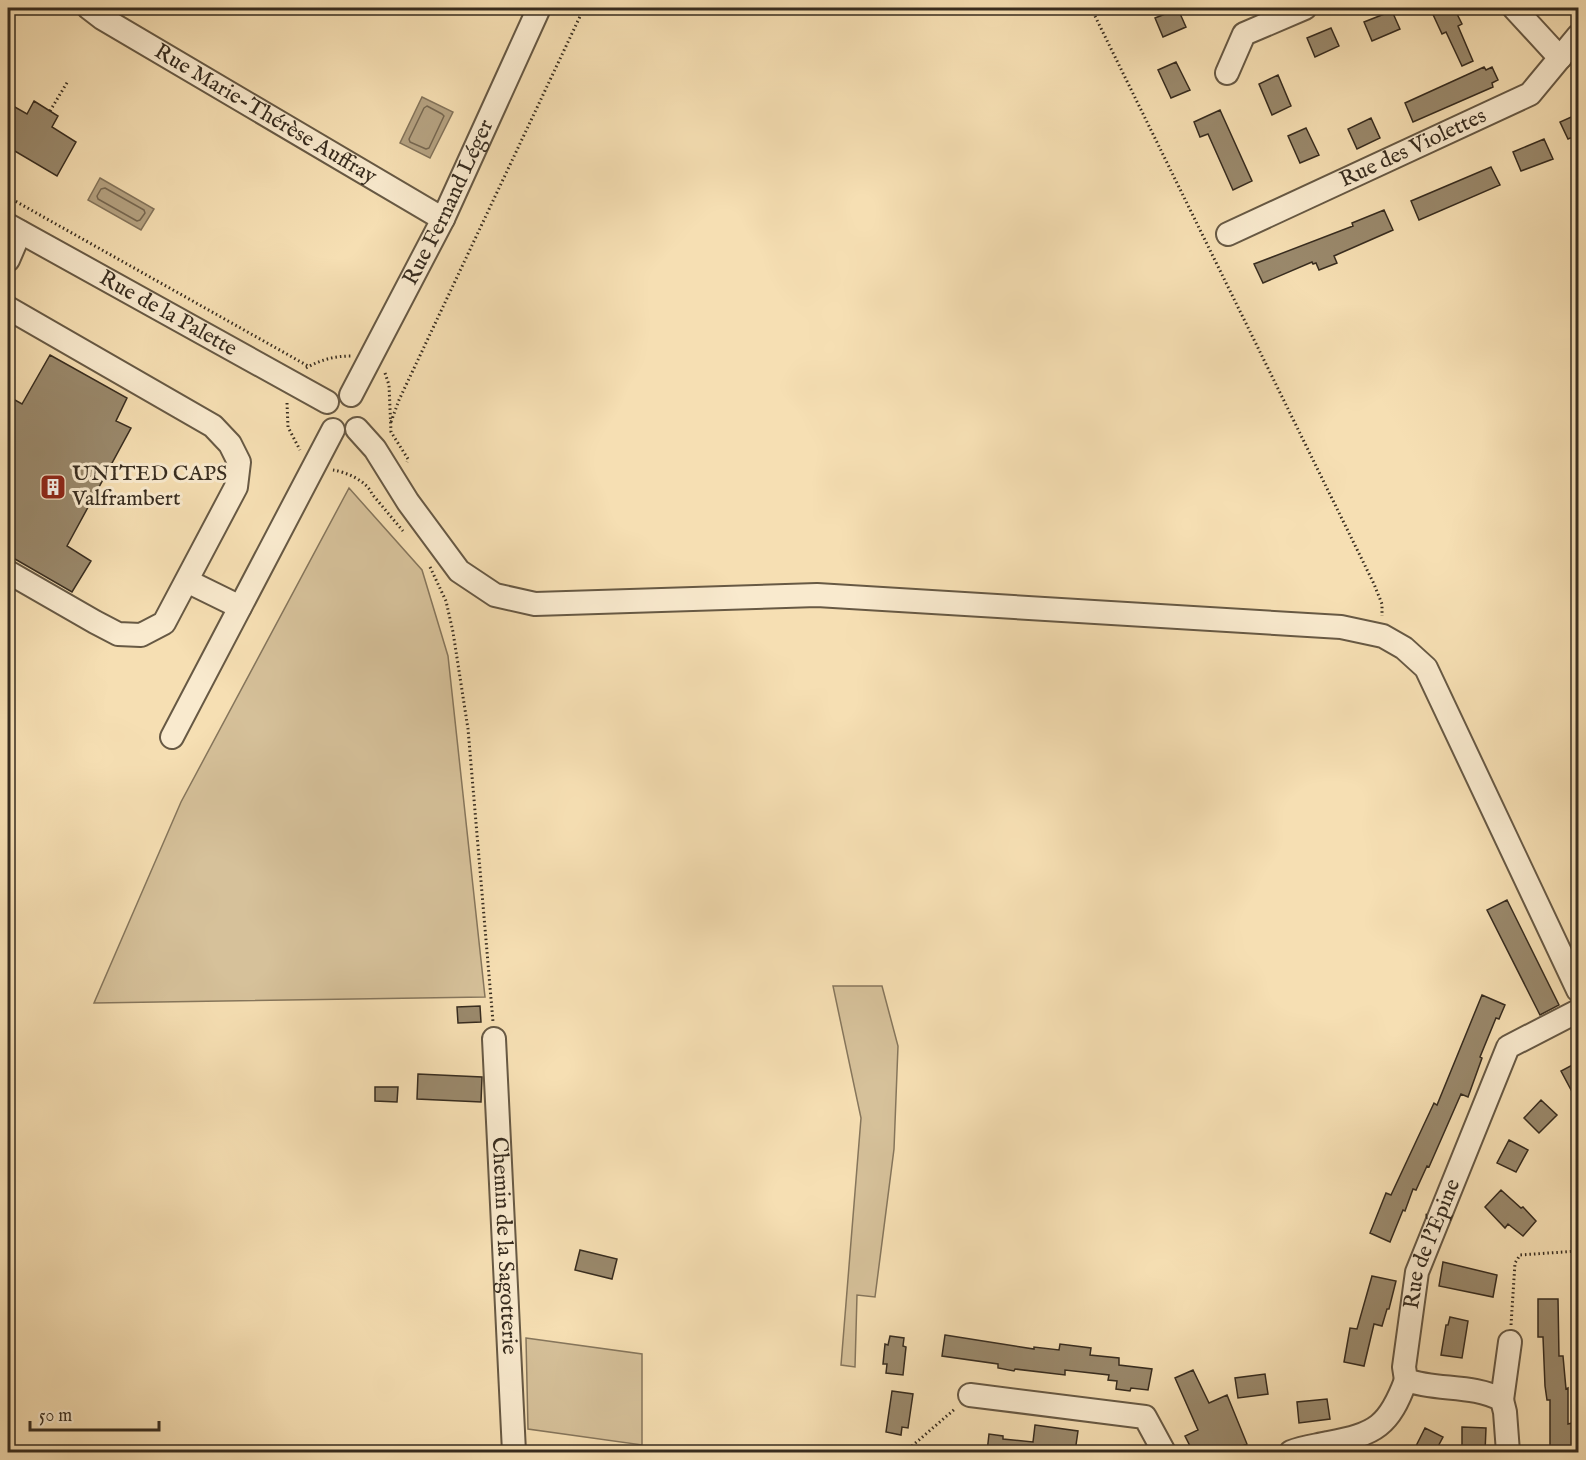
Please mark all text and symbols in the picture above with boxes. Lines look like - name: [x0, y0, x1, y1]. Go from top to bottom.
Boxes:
- street label: Rue Marie-Thérèse Auffray: [149, 38, 382, 191]
- street label: Rue des Violettes: [1335, 102, 1491, 194]
- street label: Rue Fernand Léger: [397, 115, 500, 290]
- street label: Rue de la Palette: [94, 264, 242, 363]
- place label: UNITED CAPS Valframbert: [71, 460, 227, 513]
- building icon: UNITED CAPS Valframbert: [38, 472, 68, 502]
- street label: Chemin de la Sagotterie: [485, 1136, 523, 1355]
- street label: Rue de l'Épine: [1398, 1175, 1467, 1311]
- scale bar: [30, 1394, 159, 1432]
- text: 50 m: [39, 1405, 72, 1428]

